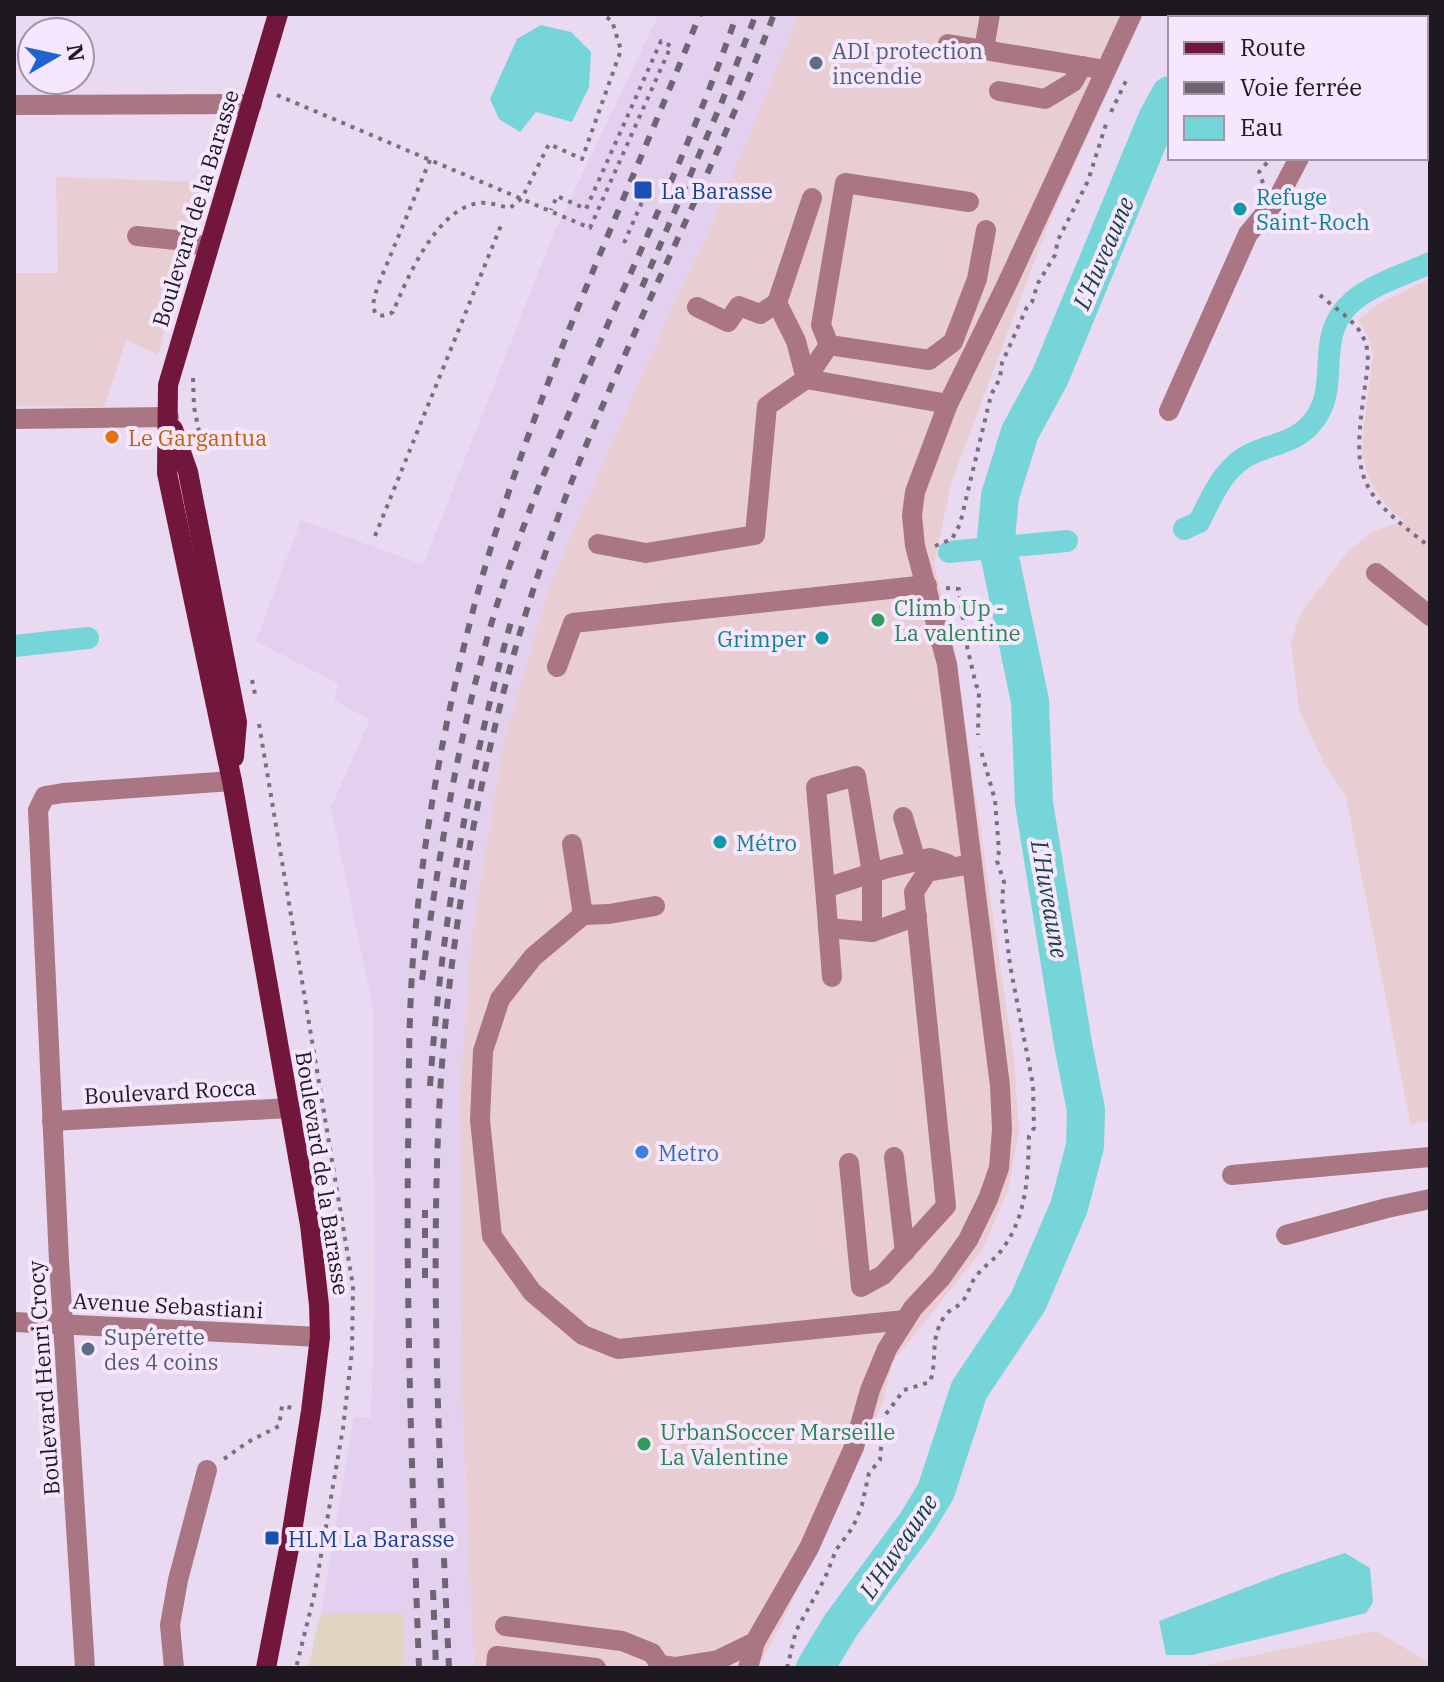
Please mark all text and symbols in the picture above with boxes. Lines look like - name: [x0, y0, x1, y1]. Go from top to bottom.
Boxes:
- north arrow: [16, 16, 96, 96]
- legend: [1168, 16, 1428, 160]
- text: Route: [1240, 31, 1306, 63]
- place label: ADI protection incendie: [832, 36, 983, 90]
- text: N: [61, 42, 92, 64]
- marker: ADI protection incendie: [807, 54, 825, 72]
- text: Voie ferrée: [1240, 71, 1362, 103]
- street label: Boulevard de la Barasse: [145, 86, 245, 330]
- text: Eau: [1240, 111, 1283, 143]
- place label: La Barasse: [661, 176, 773, 205]
- marker: La Barasse: [632, 179, 654, 201]
- place label: Refuge Saint-Roch: [1256, 182, 1370, 236]
- water label: L'Huveaune: [1065, 192, 1141, 315]
- marker: Refuge Saint-Roch: [1231, 200, 1249, 218]
- place label: Le Gargantua: [128, 423, 267, 452]
- marker: Le Gargantua: [103, 428, 121, 446]
- place label: Climb Up - La valentine: [894, 593, 1021, 647]
- marker: Climb Up - La valentine: [869, 611, 887, 629]
- place label: Grimper: [717, 624, 806, 653]
- marker: Grimper: [813, 629, 831, 647]
- place label: Métro: [736, 828, 797, 857]
- marker: Métro: [711, 833, 729, 851]
- water label: L'Huveaune: [1024, 837, 1076, 961]
- street label: Boulevard de la Barasse: [289, 1049, 357, 1297]
- street label: Boulevard Rocca: [83, 1072, 257, 1110]
- place label: Metro: [658, 1138, 719, 1167]
- marker: Metro: [633, 1143, 651, 1161]
- street label: Boulevard Henri Crocy: [20, 1259, 66, 1496]
- street label: Avenue Sebastiani: [72, 1286, 264, 1324]
- place label: Supérette des 4 coins: [104, 1322, 219, 1376]
- marker: Supérette des 4 coins: [79, 1340, 97, 1358]
- place label: UrbanSoccer Marseille La Valentine: [660, 1417, 895, 1471]
- marker: UrbanSoccer Marseille La Valentine: [635, 1435, 653, 1453]
- water label: L'Huveaune: [851, 1487, 945, 1605]
- place label: HLM La Barasse: [288, 1524, 455, 1553]
- marker: HLM La Barasse: [263, 1529, 281, 1547]

